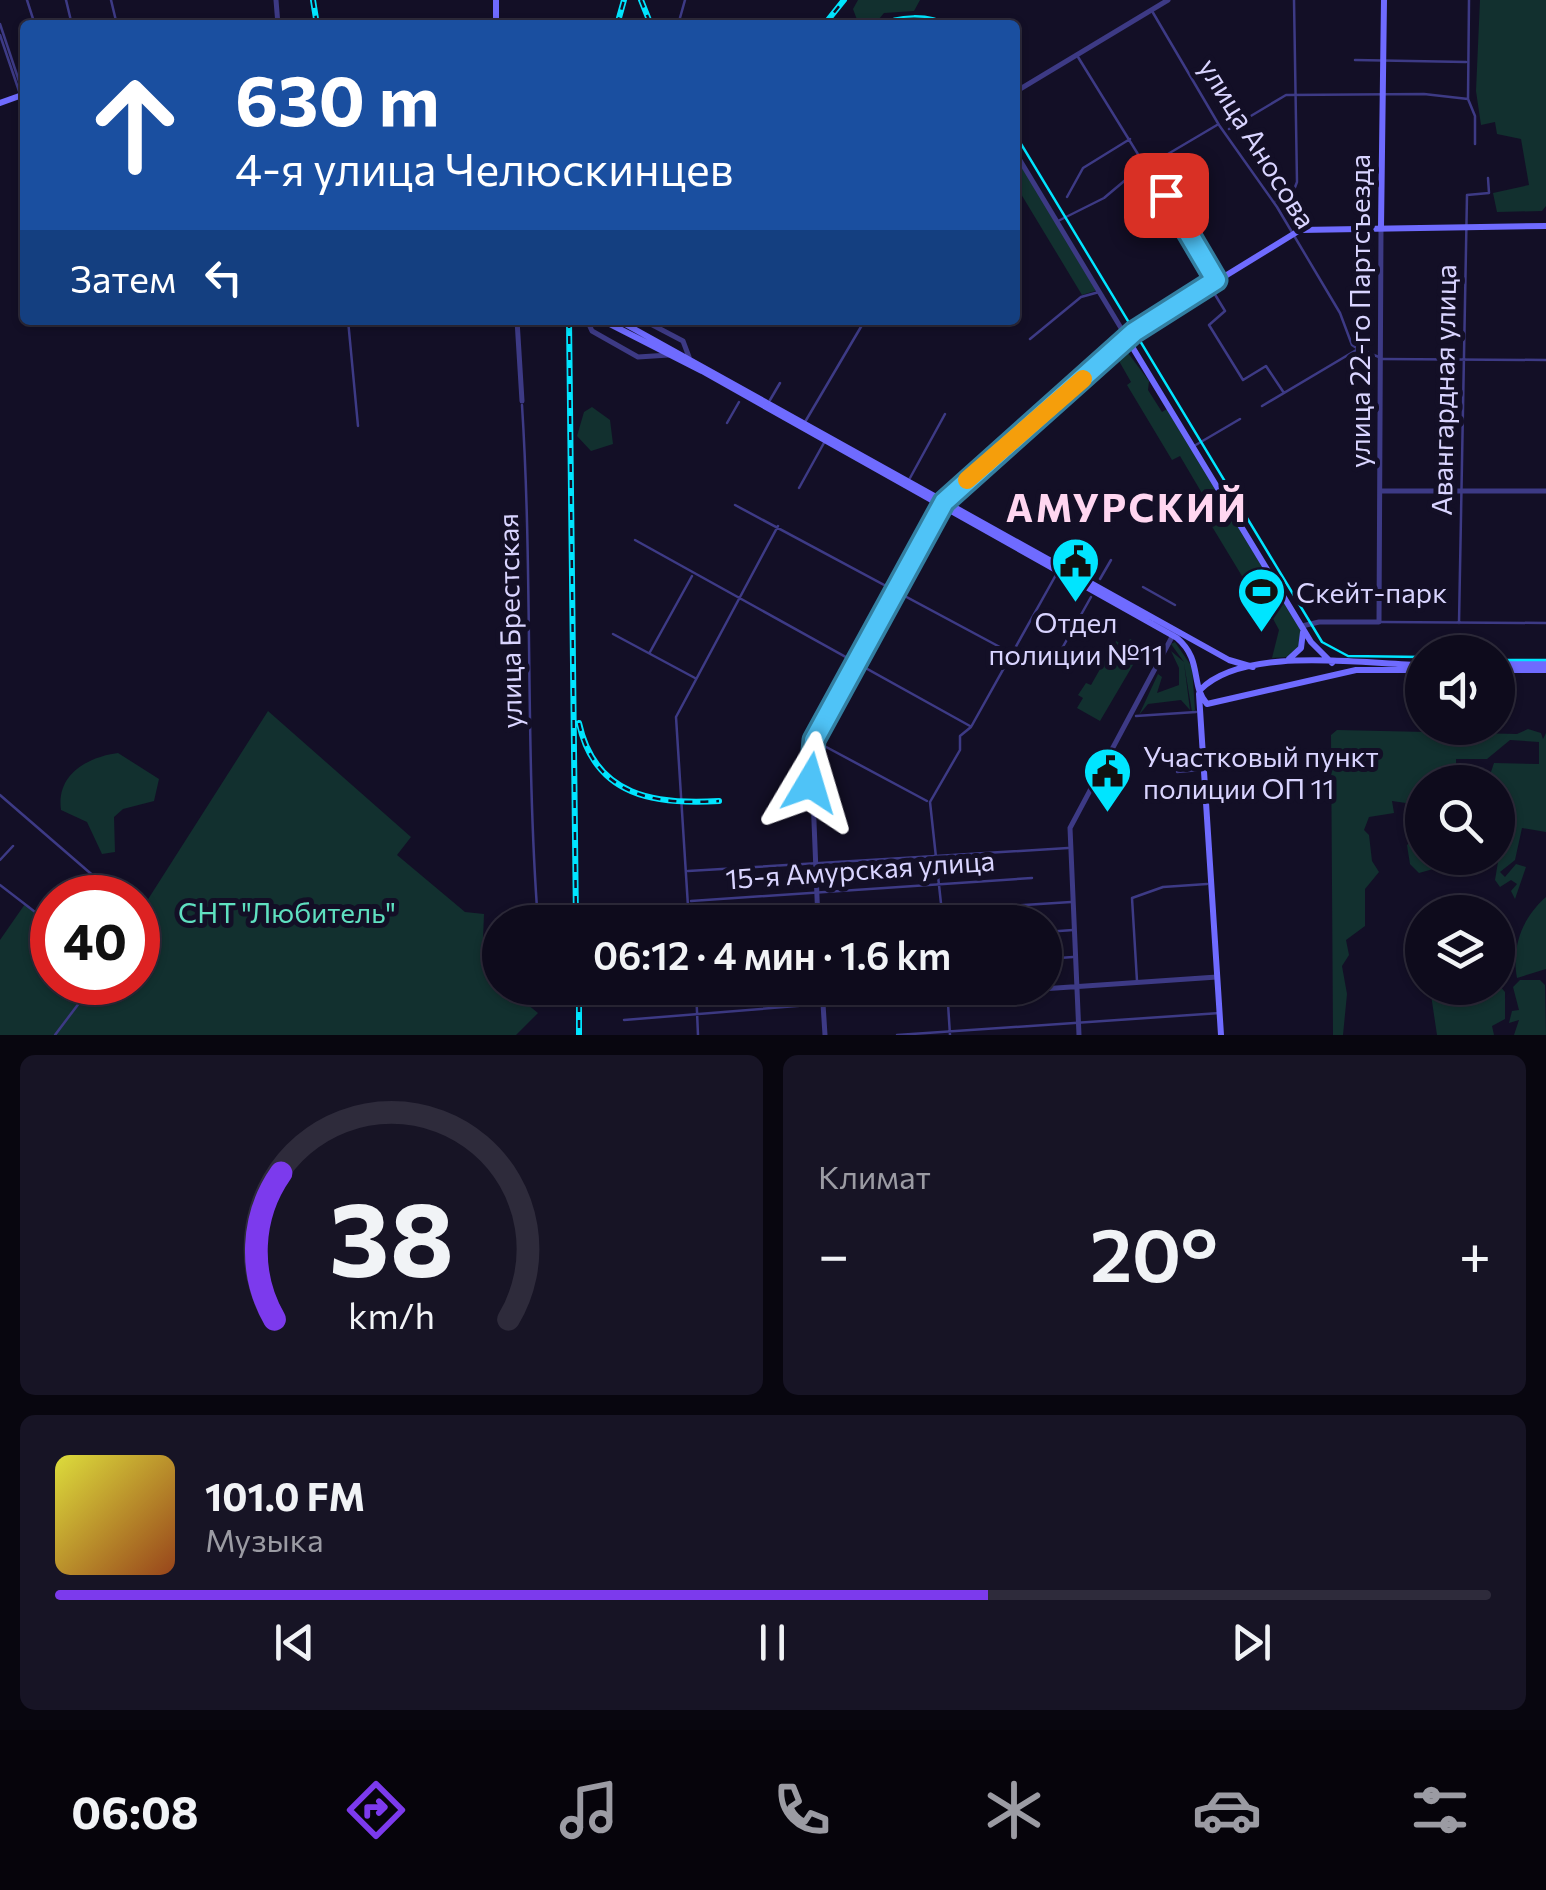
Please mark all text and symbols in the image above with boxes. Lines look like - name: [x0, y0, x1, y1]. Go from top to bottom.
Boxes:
- street label: улица Аносова: [1192, 52, 1324, 234]
- text: 630 m: [235, 55, 440, 140]
- icon: ahead: [70, 60, 200, 190]
- text: 4-я улица Челюскинцев: [235, 140, 734, 195]
- pin: [1124, 153, 1209, 238]
- street label: улица 22-го Партсъезда: [1342, 154, 1376, 468]
- icon: arrive: [1139, 168, 1194, 223]
- icon: left: [196, 250, 251, 305]
- text: Затем: [70, 254, 176, 301]
- street label: Авангардная улица: [1424, 264, 1462, 516]
- district label: АМУРСКИЙ: [1006, 483, 1248, 530]
- street label: улица Брестская: [490, 513, 528, 729]
- public building icon: Отдел полиции №11: [1050, 536, 1102, 604]
- sports icon: Скейт-парк: [1235, 566, 1287, 634]
- place label: Скейт-парк: [1296, 575, 1447, 609]
- place label: Отдел полиции №11: [988, 605, 1164, 671]
- map controls: [1405, 635, 1515, 1005]
- button: sound: [1405, 635, 1515, 745]
- position arrow: [758, 731, 862, 835]
- place label: Участковый пункт полиции ОП 11: [1143, 739, 1379, 805]
- public building icon: Участковый пункт полиции ОП 11: [1082, 746, 1134, 814]
- button: search: [1405, 765, 1515, 875]
- street label: 15-я Амурская улица: [724, 843, 996, 895]
- speed limit sign: 40: [30, 875, 160, 1005]
- park label: СНТ "Любитель": [178, 895, 396, 929]
- button: layers: [1405, 895, 1515, 1005]
- text: 06:12 · 4 мин · 1.6 km: [593, 931, 951, 978]
- text: Климат: [818, 1156, 931, 1196]
- text: 38: [329, 1171, 454, 1298]
- text: 20°: [1090, 1206, 1218, 1297]
- text: −: [818, 1219, 849, 1286]
- text: +: [1459, 1219, 1491, 1286]
- text: km/h: [348, 1293, 435, 1336]
- text: 101.0 FM: [205, 1472, 365, 1519]
- text: Музыка: [205, 1519, 324, 1559]
- icon: previous: [267, 1615, 322, 1670]
- icon: pause: [745, 1615, 800, 1670]
- icon: next: [1224, 1615, 1279, 1670]
- icon: directions: [341, 1775, 411, 1845]
- icon: music: [554, 1775, 624, 1845]
- icon: phone: [767, 1775, 837, 1845]
- icon: climate: [979, 1775, 1049, 1845]
- icon: car: [1192, 1775, 1262, 1845]
- icon: filters: [1405, 1775, 1475, 1845]
- text: 06:08: [71, 1783, 199, 1838]

